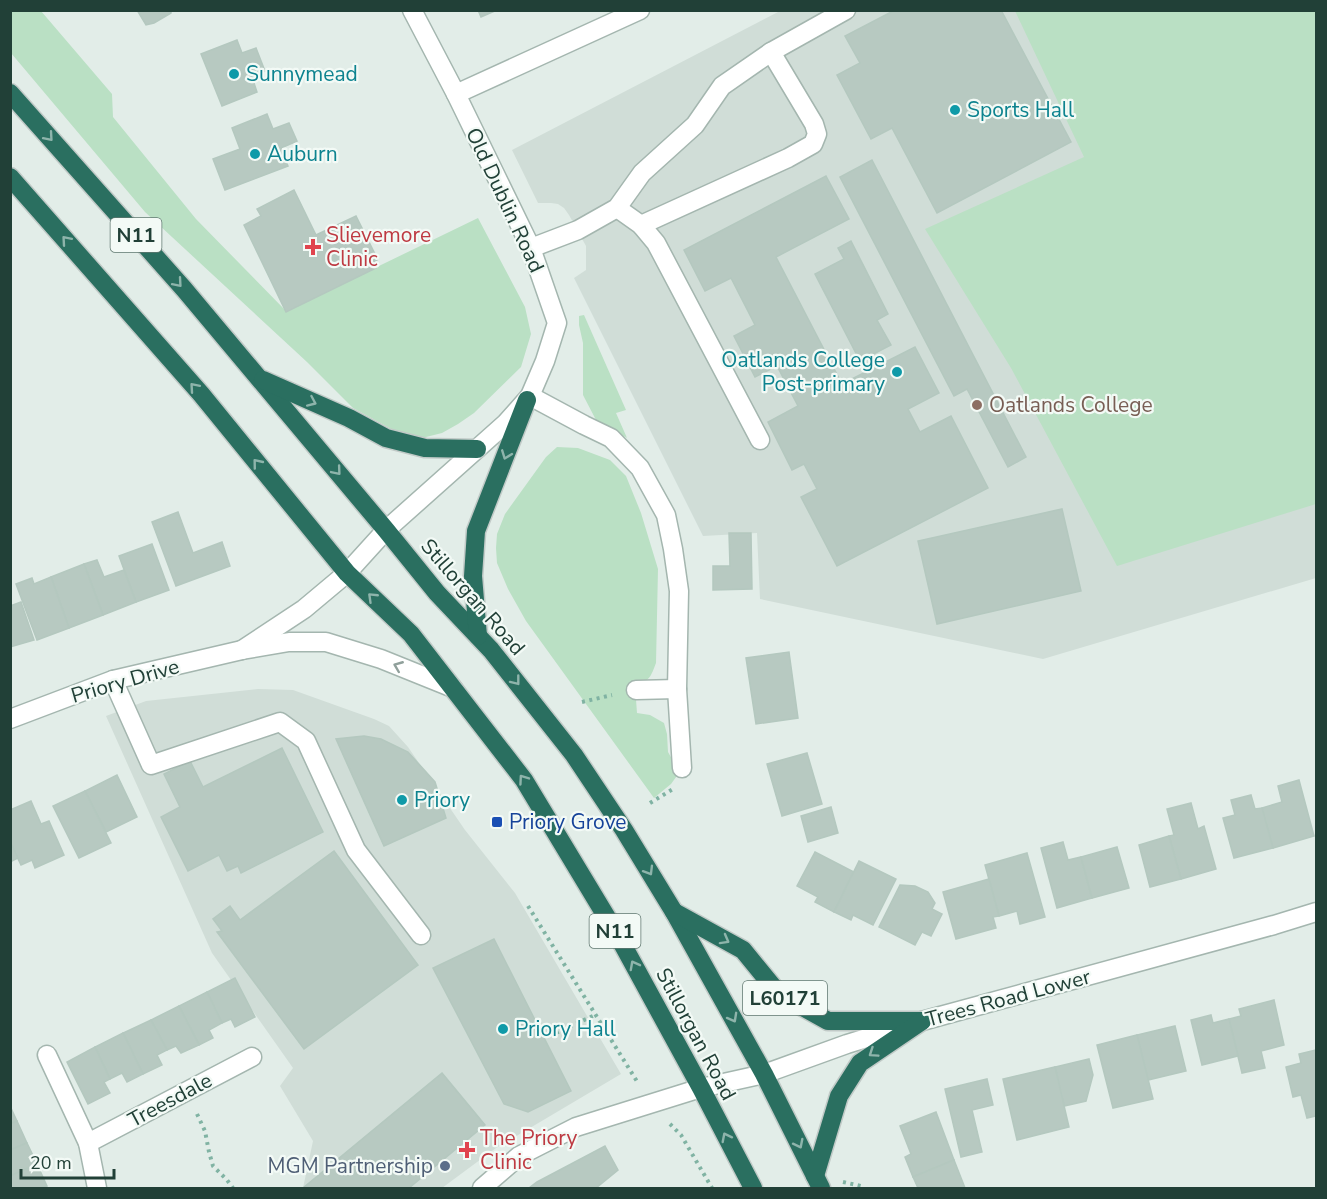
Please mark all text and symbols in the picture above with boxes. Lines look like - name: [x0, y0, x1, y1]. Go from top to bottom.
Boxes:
- place label: Sunnymead: [246, 60, 358, 88]
- marker: Sunnymead: [227, 67, 241, 81]
- place label: Sports Hall: [967, 96, 1075, 124]
- marker: Sports Hall: [948, 103, 962, 117]
- street label: Old Dublin Road: [459, 123, 551, 277]
- one-way arrow: [42, 130, 53, 141]
- place label: Auburn: [267, 140, 338, 168]
- marker: Auburn: [248, 147, 262, 161]
- road number: N11: [110, 218, 162, 252]
- place label: Slievemore Clinic: [326, 221, 431, 273]
- one-way arrow: [62, 236, 73, 247]
- marker: Slievemore Clinic: [304, 238, 322, 256]
- one-way arrow: [171, 276, 182, 287]
- place label: Oatlands College Post-primary: [721, 346, 885, 398]
- marker: Oatlands College Post-primary: [890, 365, 904, 379]
- one-way arrow: [190, 383, 201, 394]
- place label: Oatlands College: [989, 391, 1153, 419]
- one-way arrow: [306, 395, 317, 407]
- marker: Oatlands College: [970, 398, 984, 412]
- one-way arrow: [501, 449, 514, 460]
- one-way arrow: [254, 459, 265, 470]
- one-way arrow: [330, 464, 341, 475]
- street label: Stillorgan Road: [415, 533, 531, 661]
- one-way arrow: [369, 593, 379, 604]
- street label: Priory Drive: [68, 652, 182, 710]
- one-way arrow: [394, 661, 405, 673]
- one-way arrow: [508, 674, 519, 685]
- one-way arrow: [519, 775, 530, 786]
- place label: Priory: [414, 786, 470, 814]
- marker: Priory: [395, 793, 409, 807]
- place label: Priory Grove: [509, 808, 626, 836]
- marker: Priory Grove: [490, 815, 504, 829]
- one-way arrow: [642, 865, 654, 875]
- road number: N11: [590, 914, 640, 948]
- one-way arrow: [719, 933, 729, 945]
- one-way arrow: [630, 960, 641, 971]
- street label: Trees Road Lower: [922, 962, 1094, 1033]
- street label: Stillorgan Road: [649, 963, 743, 1105]
- road number: L60171: [743, 981, 827, 1015]
- one-way arrow: [726, 1012, 737, 1022]
- place label: Priory Hall: [515, 1015, 617, 1043]
- marker: Priory Hall: [496, 1022, 510, 1036]
- one-way arrow: [869, 1046, 880, 1057]
- street label: Treesdale: [123, 1066, 217, 1134]
- place label: The Priory Clinic: [480, 1124, 577, 1176]
- one-way arrow: [722, 1132, 733, 1143]
- one-way arrow: [791, 1137, 803, 1148]
- marker: The Priory Clinic: [458, 1141, 476, 1159]
- scale bar: [21, 1142, 114, 1180]
- text: 20 m: [30, 1151, 72, 1175]
- place label: MGM Partnership: [267, 1152, 433, 1180]
- marker: MGM Partnership: [438, 1159, 452, 1173]

